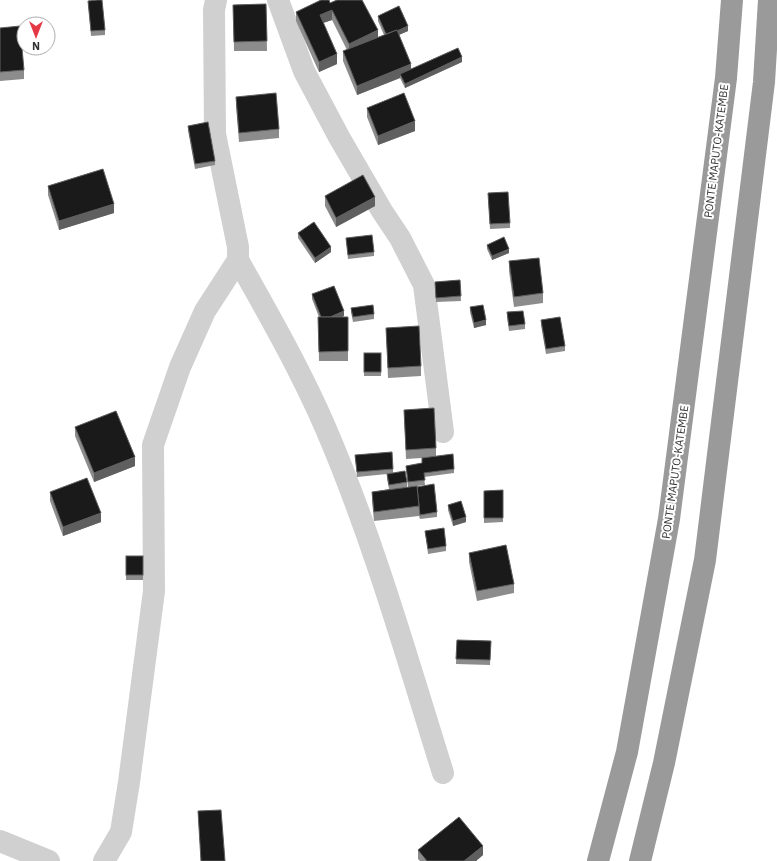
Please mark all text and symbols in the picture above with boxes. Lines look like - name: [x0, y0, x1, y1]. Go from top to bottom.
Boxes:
- north arrow: [16, 16, 56, 56]
- text: N: [32, 39, 40, 53]
- street label: PONTE MAPUTO-KATEMBE: [701, 83, 731, 219]
- street label: PONTE MAPUTO-KATEMBE: [659, 404, 691, 540]

